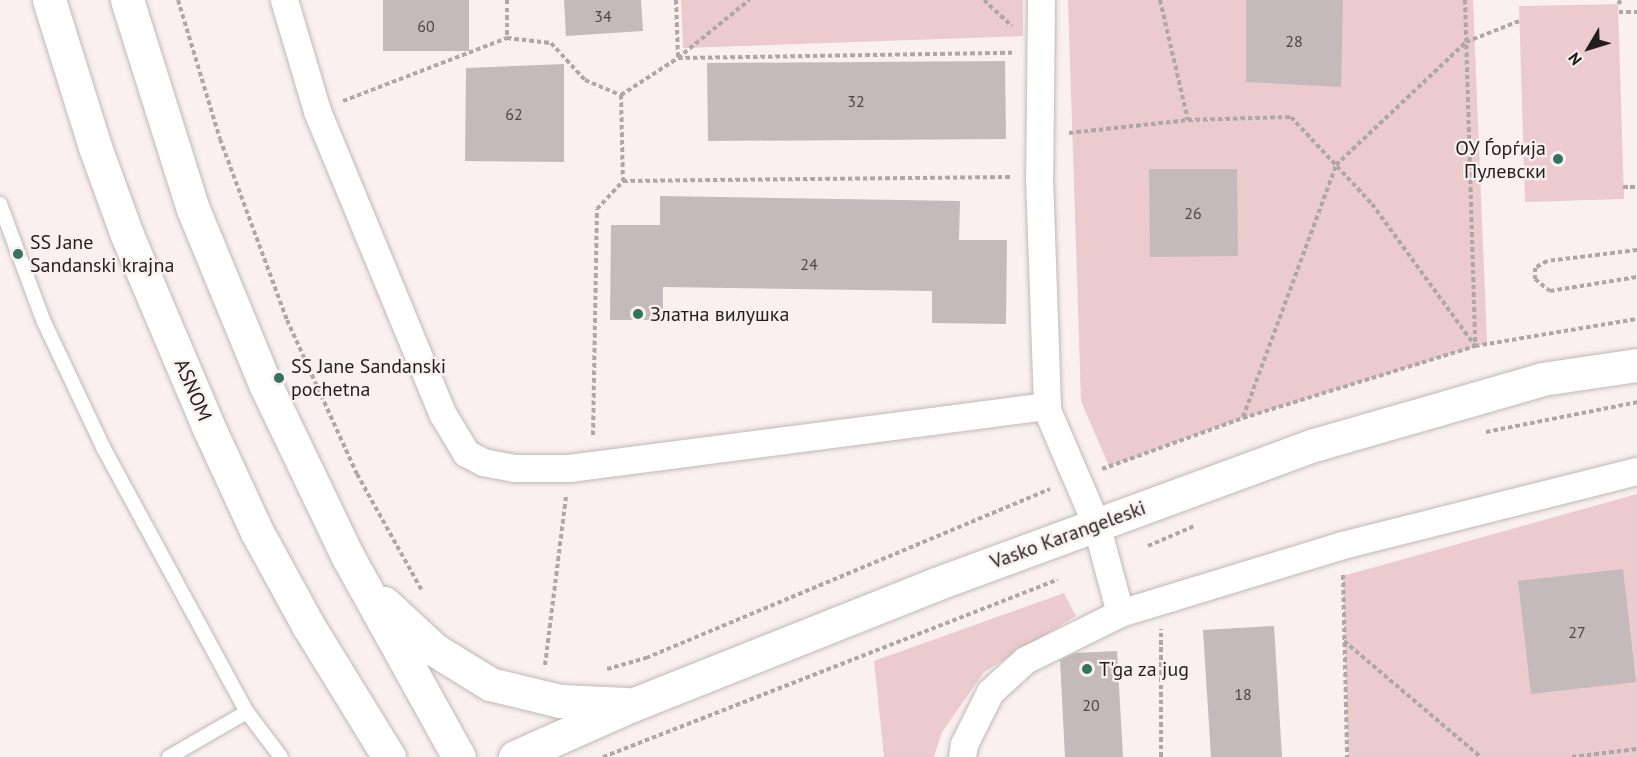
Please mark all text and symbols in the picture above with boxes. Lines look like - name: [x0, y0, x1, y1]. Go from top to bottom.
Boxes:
- house number: 34: [594, 6, 612, 26]
- house number: 60: [417, 16, 435, 36]
- north arrow: [1559, 18, 1619, 78]
- house number: 28: [1285, 31, 1303, 51]
- text: N: [1564, 49, 1586, 69]
- house number: 32: [847, 91, 865, 111]
- house number: 62: [505, 104, 523, 124]
- place label: ОУ Ѓорѓија Пулевски: [1455, 136, 1546, 183]
- marker: ОУ Ѓорѓија Пулевски: [1551, 152, 1565, 166]
- house number: 26: [1184, 203, 1202, 223]
- place label: SS Jane Sandanski krajna: [30, 231, 174, 278]
- marker: SS Jane Sandanski krajna: [11, 247, 25, 261]
- house number: 24: [800, 254, 818, 274]
- place label: Златна вилушка: [650, 302, 789, 326]
- marker: Златна вилушка: [631, 307, 645, 321]
- place label: SS Jane Sandanski pochetna: [291, 354, 446, 401]
- street label: ASNOM: [169, 355, 217, 425]
- marker: SS Jane Sandanski pochetna: [272, 371, 286, 385]
- street label: Vasko Karangeleski: [987, 496, 1149, 574]
- house number: 27: [1568, 622, 1586, 642]
- place label: T'ga za jug: [1099, 657, 1189, 681]
- marker: T'ga za jug: [1080, 662, 1094, 676]
- house number: 18: [1234, 684, 1252, 704]
- house number: 20: [1082, 695, 1100, 715]

